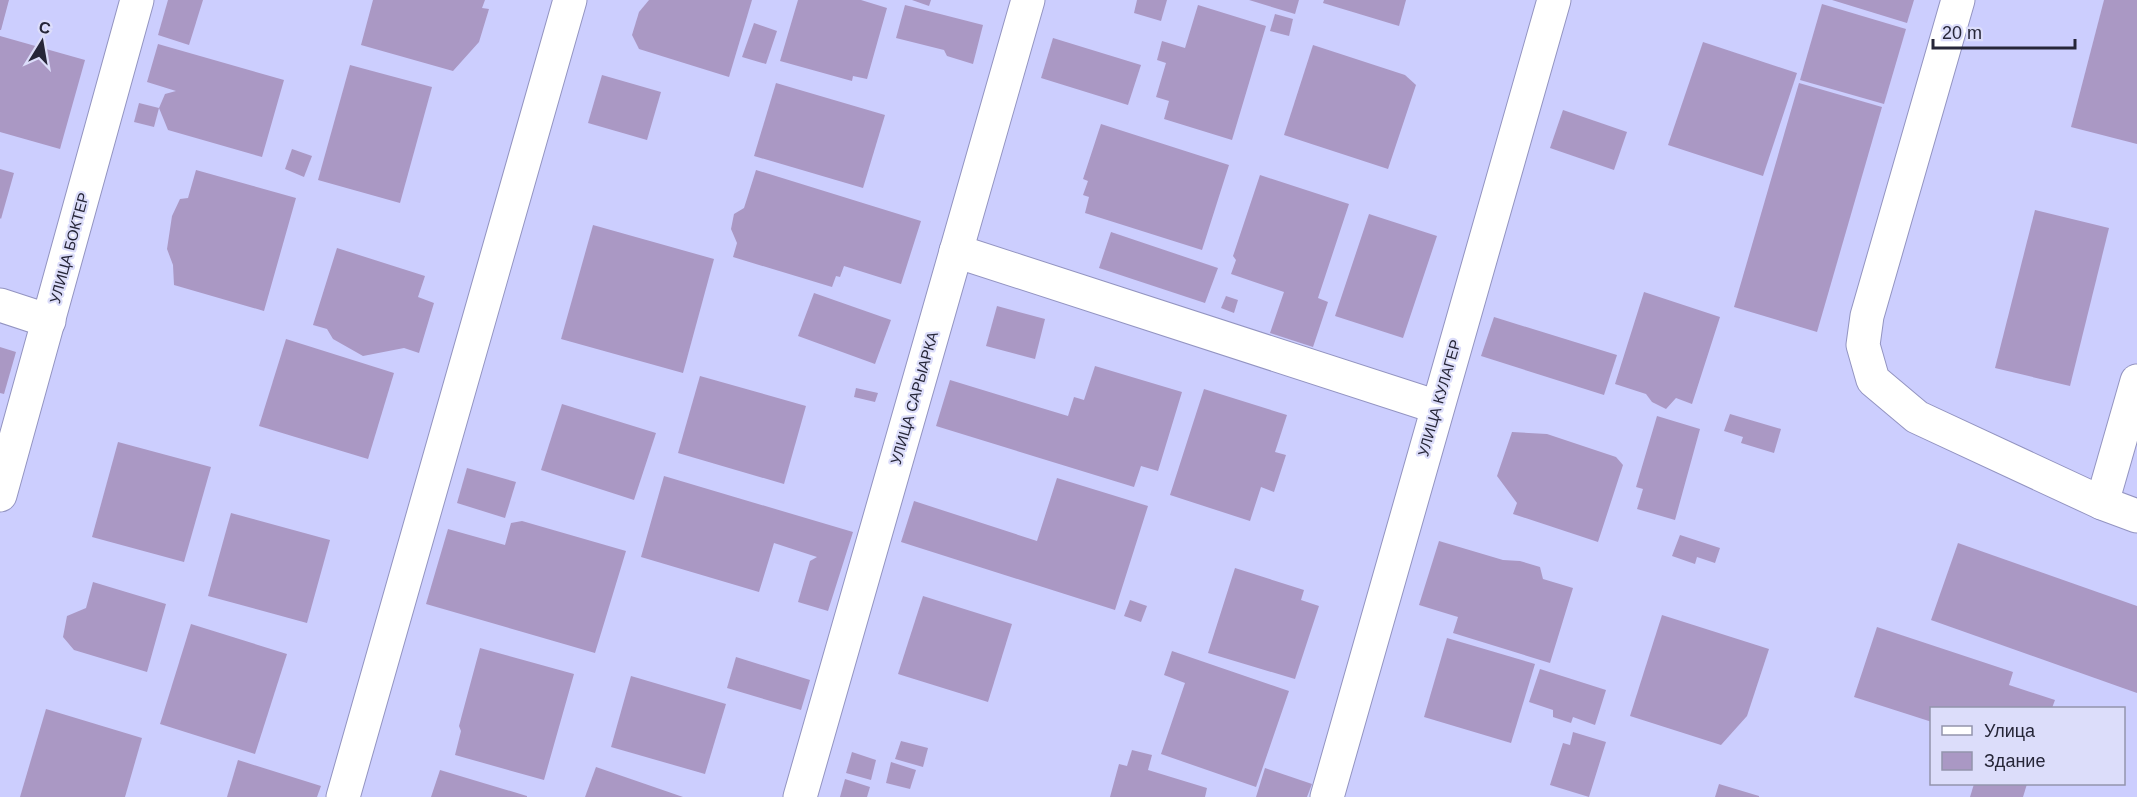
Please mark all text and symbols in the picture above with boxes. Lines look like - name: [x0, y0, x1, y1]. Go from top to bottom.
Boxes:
- north arrow: [12, 12, 72, 72]
- scale bar: [1933, 12, 2076, 50]
- text: С: [37, 18, 52, 37]
- text: 20 m: [1942, 23, 1982, 43]
- street label: УЛИЦА БОКТЕР: [46, 191, 92, 305]
- street label: УЛИЦА САРЫАРКА: [887, 330, 941, 466]
- street label: УЛИЦА КУЛАГЕР: [1414, 338, 1464, 458]
- legend: [1930, 707, 2125, 785]
- text: Улица: [1984, 721, 2036, 741]
- text: Здание: [1984, 751, 2045, 771]

